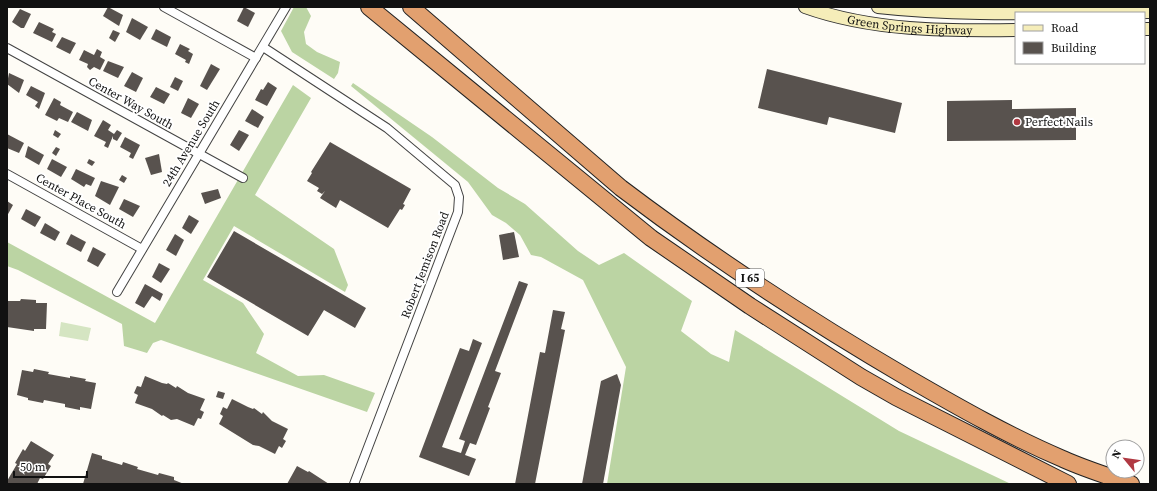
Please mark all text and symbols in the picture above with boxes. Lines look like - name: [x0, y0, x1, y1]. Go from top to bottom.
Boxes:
- street label: Green Springs Highway: [846, 11, 973, 38]
- legend: [1015, 12, 1145, 64]
- text: Road: [1051, 20, 1078, 36]
- text: Building: [1051, 40, 1096, 56]
- street label: Center Way South: [86, 73, 176, 133]
- street label: 24th Avenue South: [159, 97, 223, 189]
- place label: Perfect Nails: [1025, 114, 1093, 130]
- marker: Perfect Nails: [1012, 117, 1022, 127]
- street label: Center Place South: [33, 170, 129, 232]
- street label: Robert Jemison Road: [397, 209, 453, 321]
- road number: I 65: [736, 269, 764, 287]
- north arrow: [1105, 439, 1145, 479]
- text: N: [1108, 447, 1125, 462]
- scale bar: [14, 453, 87, 479]
- text: 50 m: [20, 459, 46, 475]

